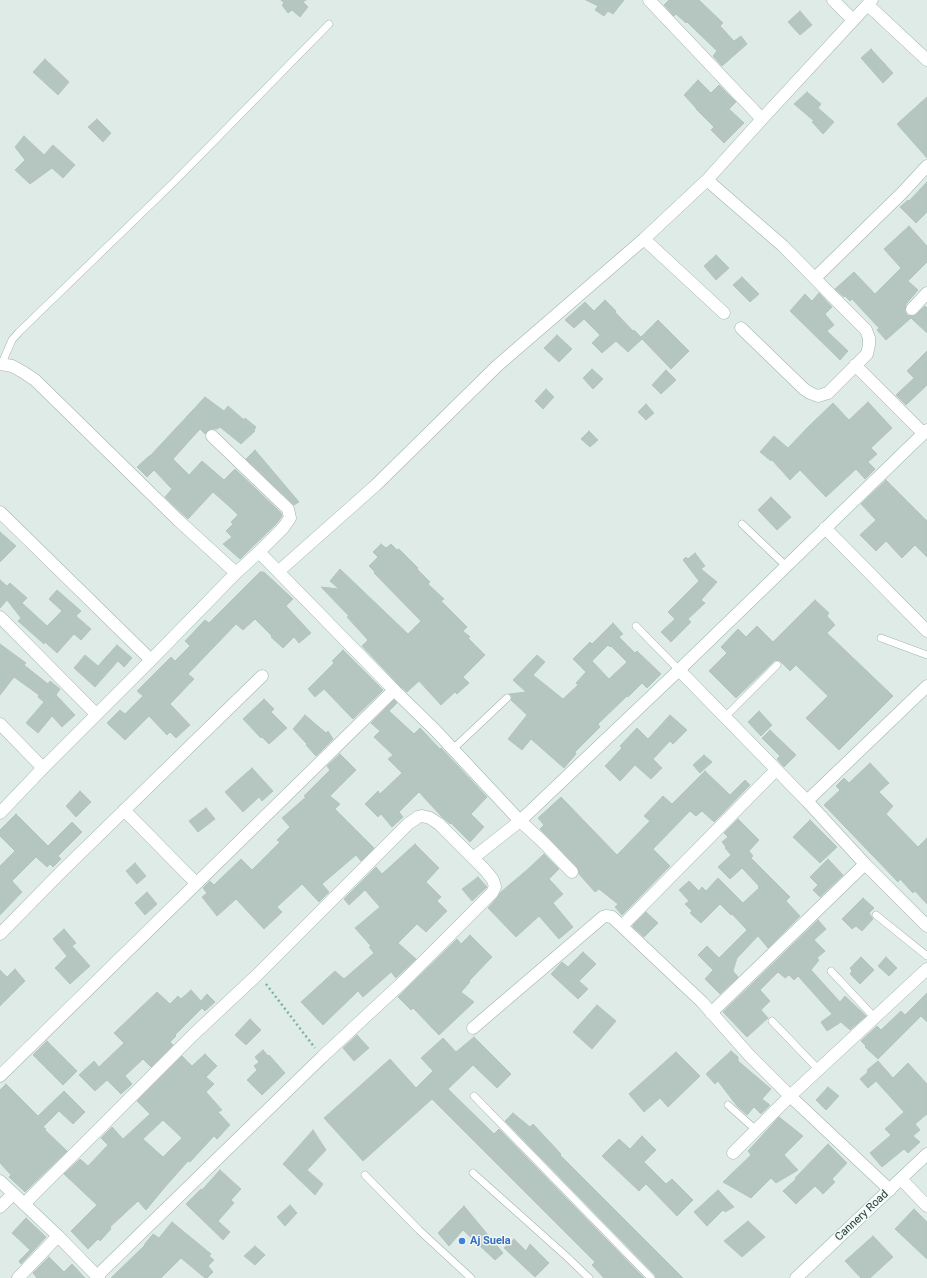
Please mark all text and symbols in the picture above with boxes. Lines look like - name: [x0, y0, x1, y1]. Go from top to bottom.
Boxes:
- street label: Cannery Road: [833, 1188, 891, 1244]
- place label: Aj Suela: [470, 1234, 511, 1248]
- marker: Aj Suela: [457, 1236, 467, 1246]

